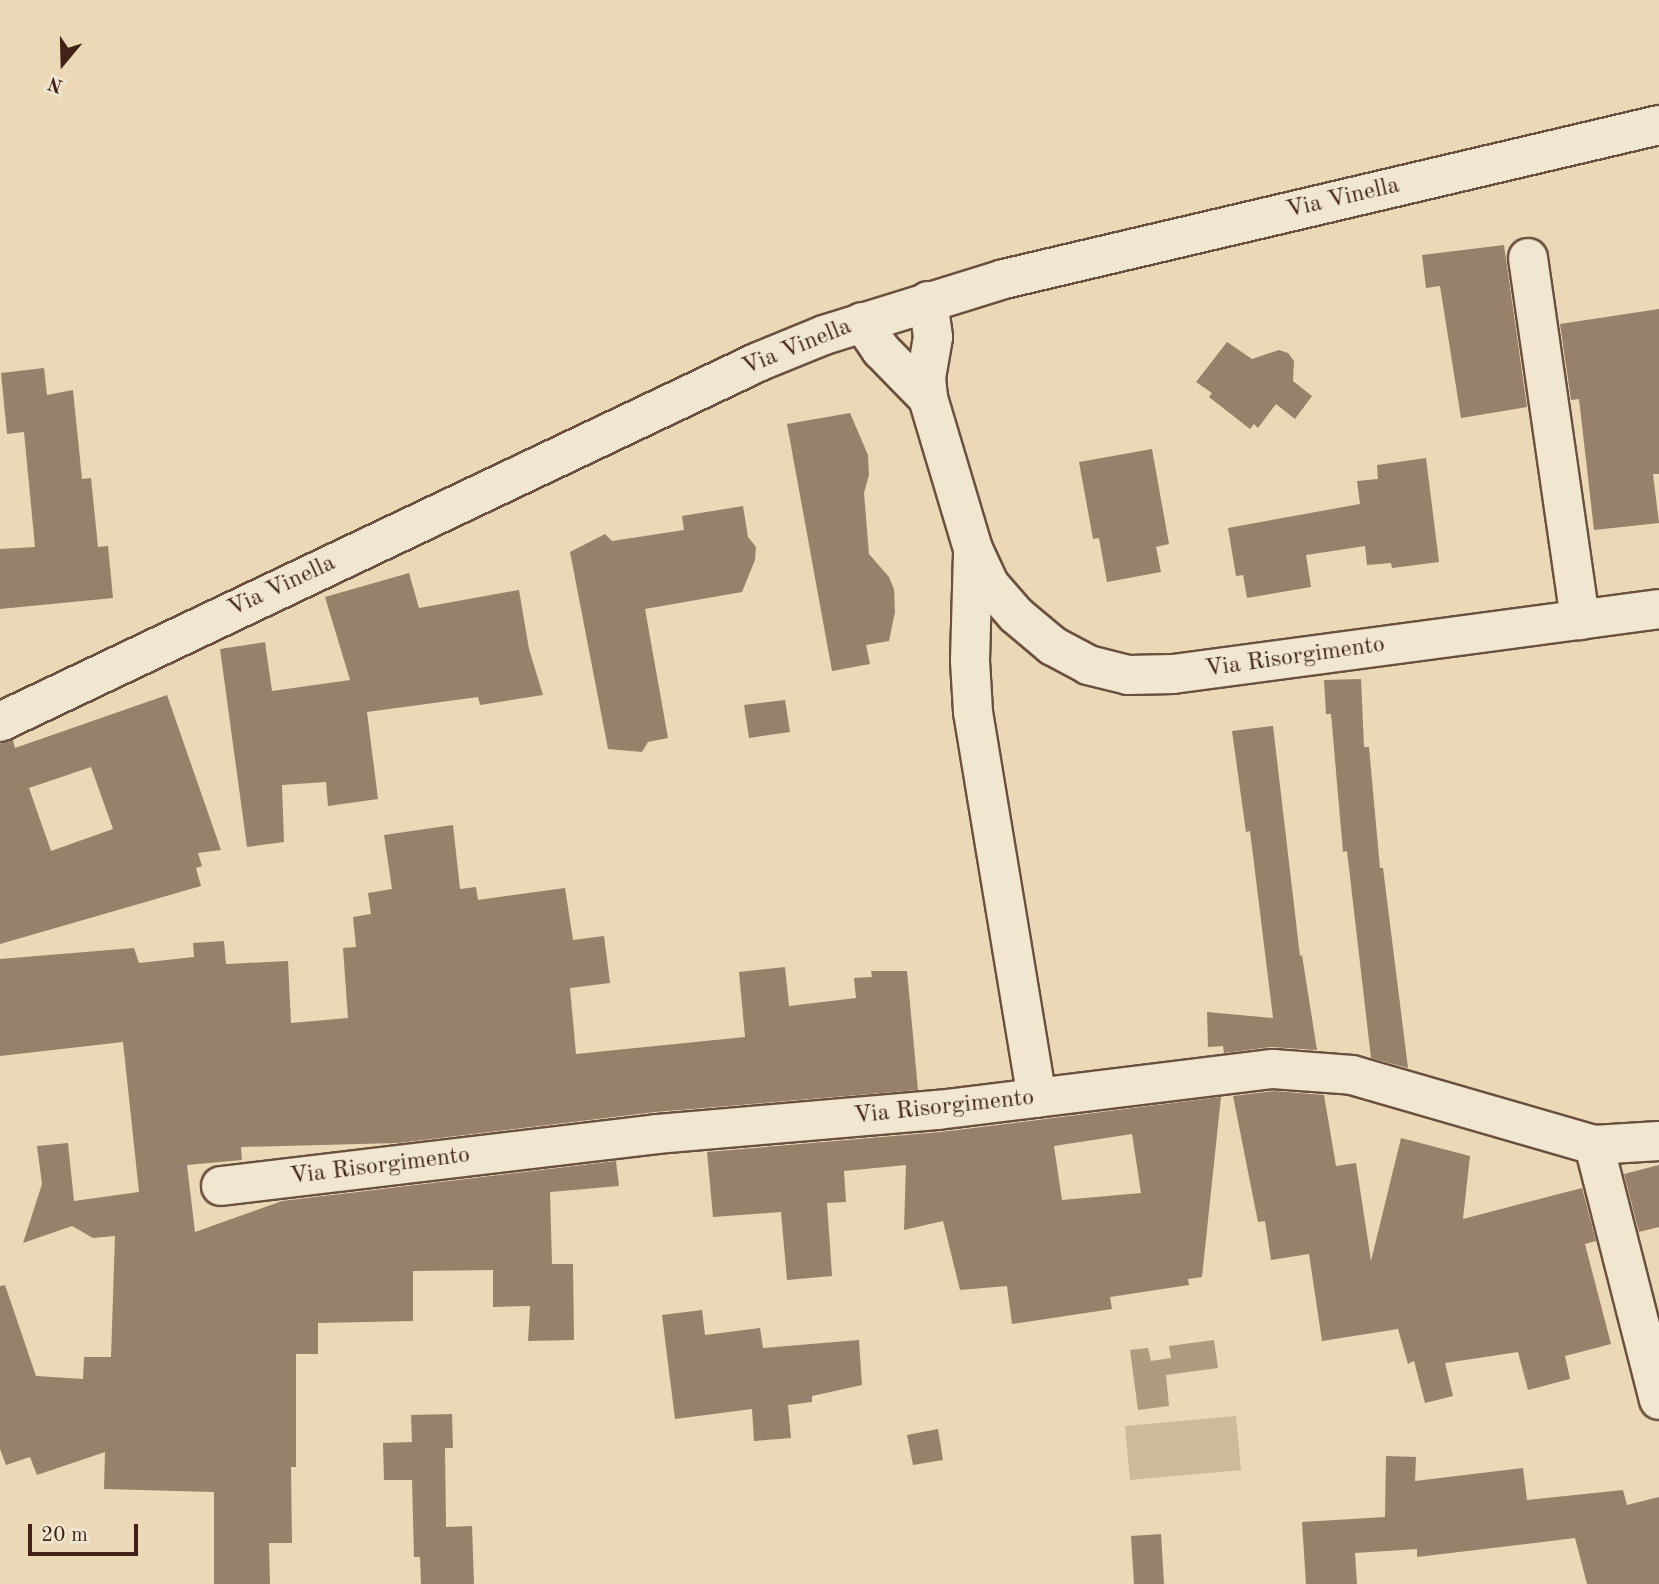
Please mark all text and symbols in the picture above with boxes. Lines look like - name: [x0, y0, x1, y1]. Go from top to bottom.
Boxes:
- north arrow: [28, 28, 98, 98]
- text: N: [46, 72, 66, 95]
- street label: Via Vinella: [1284, 172, 1402, 226]
- street label: Via Vinella: [738, 313, 856, 383]
- street label: Via Vinella: [224, 550, 340, 624]
- street label: Via Risorgimento: [1203, 631, 1387, 685]
- street label: Via Risorgimento: [852, 1084, 1036, 1132]
- street label: Via Risorgimento: [288, 1142, 472, 1192]
- scale bar: [32, 1510, 142, 1554]
- text: 20 m: [41, 1525, 88, 1546]

